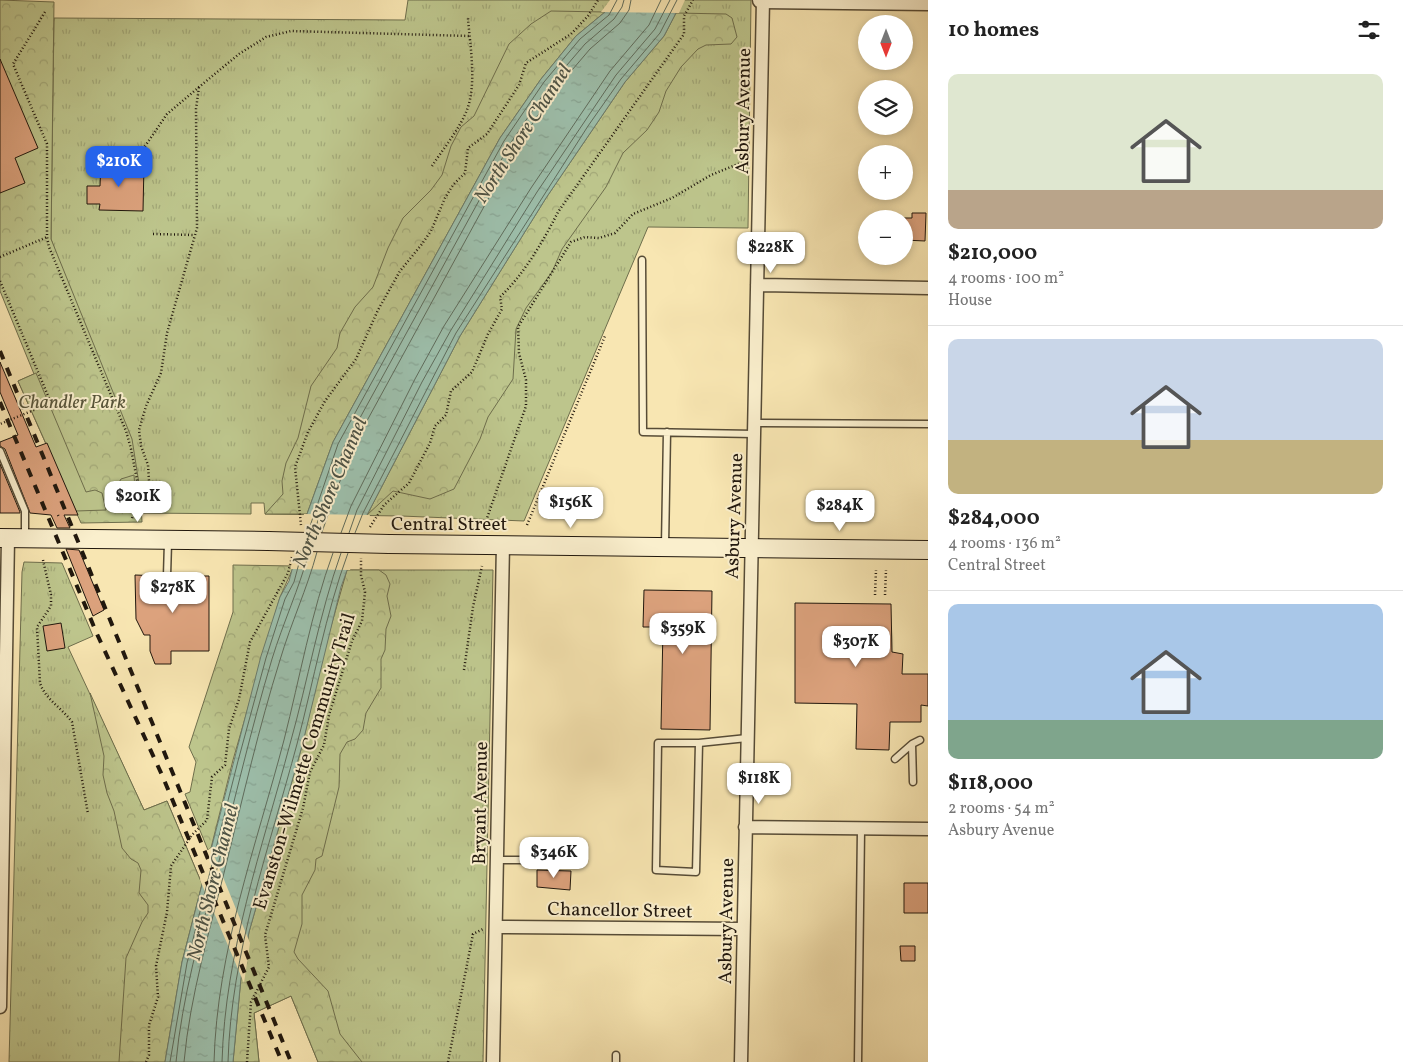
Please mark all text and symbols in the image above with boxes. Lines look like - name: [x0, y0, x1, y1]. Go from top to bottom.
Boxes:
- north arrow: [858, 15, 912, 70]
- map controls: [858, 15, 913, 265]
- text: 10 homes: [948, 16, 1039, 45]
- icon: filters: [1355, 16, 1383, 44]
- street label: Asbury Avenue: [730, 48, 758, 174]
- water label: North Shore Channel: [468, 59, 579, 209]
- button: layers: [858, 80, 913, 135]
- icon: home: [1121, 106, 1211, 196]
- button: +: [858, 145, 913, 200]
- pin: $210K: [84, 146, 154, 188]
- text: $210K: [96, 151, 142, 173]
- button: −: [858, 210, 913, 265]
- pin: $228K: [736, 232, 806, 274]
- text: $228K: [748, 237, 794, 259]
- text: $210,000: [948, 239, 1037, 268]
- text: 4 rooms · 100 m²: [948, 268, 1064, 290]
- text: House: [948, 290, 992, 312]
- icon: home: [1121, 372, 1211, 462]
- park label: Chandler Park: [18, 390, 126, 416]
- water label: North Shore Channel: [287, 413, 375, 572]
- street label: Asbury Avenue: [720, 453, 750, 580]
- pin: $201K: [103, 480, 173, 523]
- text: $201K: [115, 486, 161, 508]
- pin: $156K: [536, 486, 606, 529]
- pin: $284K: [805, 490, 875, 532]
- text: $156K: [549, 492, 593, 514]
- text: $284K: [817, 495, 863, 517]
- text: $284,000: [948, 504, 1040, 533]
- street label: Central Street: [391, 512, 507, 538]
- text: 4 rooms · 136 m²: [948, 533, 1061, 555]
- text: Central Street: [948, 555, 1046, 577]
- pin: $278K: [138, 572, 208, 614]
- text: $278K: [151, 577, 195, 599]
- street label: Evanston-Wilmette Community Trail: [247, 610, 363, 913]
- pin: $359K: [648, 612, 718, 655]
- text: $359K: [660, 618, 706, 640]
- pin: $307K: [821, 626, 891, 668]
- text: $307K: [833, 631, 879, 653]
- icon: home: [1121, 637, 1211, 727]
- street label: Bryant Avenue: [467, 741, 495, 865]
- pin: $118K: [724, 762, 794, 805]
- text: $118K: [738, 768, 780, 790]
- text: $118,000: [948, 769, 1033, 798]
- text: 2 rooms · 54 m²: [948, 798, 1055, 820]
- water label: North Shore Channel: [181, 801, 247, 964]
- text: Asbury Avenue: [948, 820, 1054, 842]
- pin: $346K: [519, 836, 589, 879]
- text: $346K: [530, 842, 578, 864]
- street label: Asbury Avenue: [713, 858, 741, 984]
- street label: Chancellor Street: [547, 897, 693, 925]

